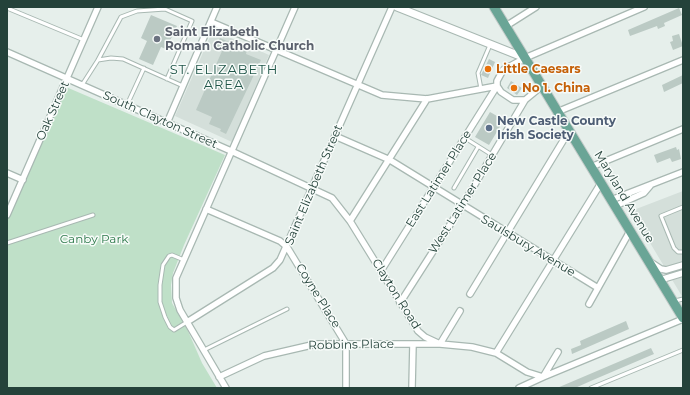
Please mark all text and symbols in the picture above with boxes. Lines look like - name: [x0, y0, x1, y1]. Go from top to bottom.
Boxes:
- place label: Saint Elizabeth Roman Catholic Church: [165, 25, 314, 53]
- marker: Saint Elizabeth Roman Catholic Church: [152, 34, 162, 44]
- district label: ST. ELIZABETH AREA: [170, 62, 278, 93]
- place label: Little Caesars: [496, 62, 581, 76]
- marker: Little Caesars: [483, 64, 493, 74]
- street label: Oak Street: [33, 79, 73, 143]
- place label: No 1. China: [522, 81, 590, 95]
- marker: No 1. China: [509, 83, 519, 93]
- street label: South Clayton Street: [100, 88, 220, 152]
- place label: New Castle County Irish Society: [497, 114, 616, 142]
- street label: Saint Elizabeth Street: [282, 123, 346, 247]
- marker: New Castle County Irish Society: [484, 123, 494, 133]
- street label: East Latimer Place: [403, 128, 475, 230]
- street label: Maryland Avenue: [591, 148, 657, 246]
- street label: West Latimer Place: [426, 150, 500, 256]
- street label: Saulsbury Avenue: [478, 212, 578, 280]
- park label: Canby Park: [60, 232, 128, 246]
- street label: Clayton Road: [369, 256, 423, 332]
- street label: Coyne Place: [292, 261, 344, 331]
- street label: Robbins Place: [308, 337, 394, 353]

